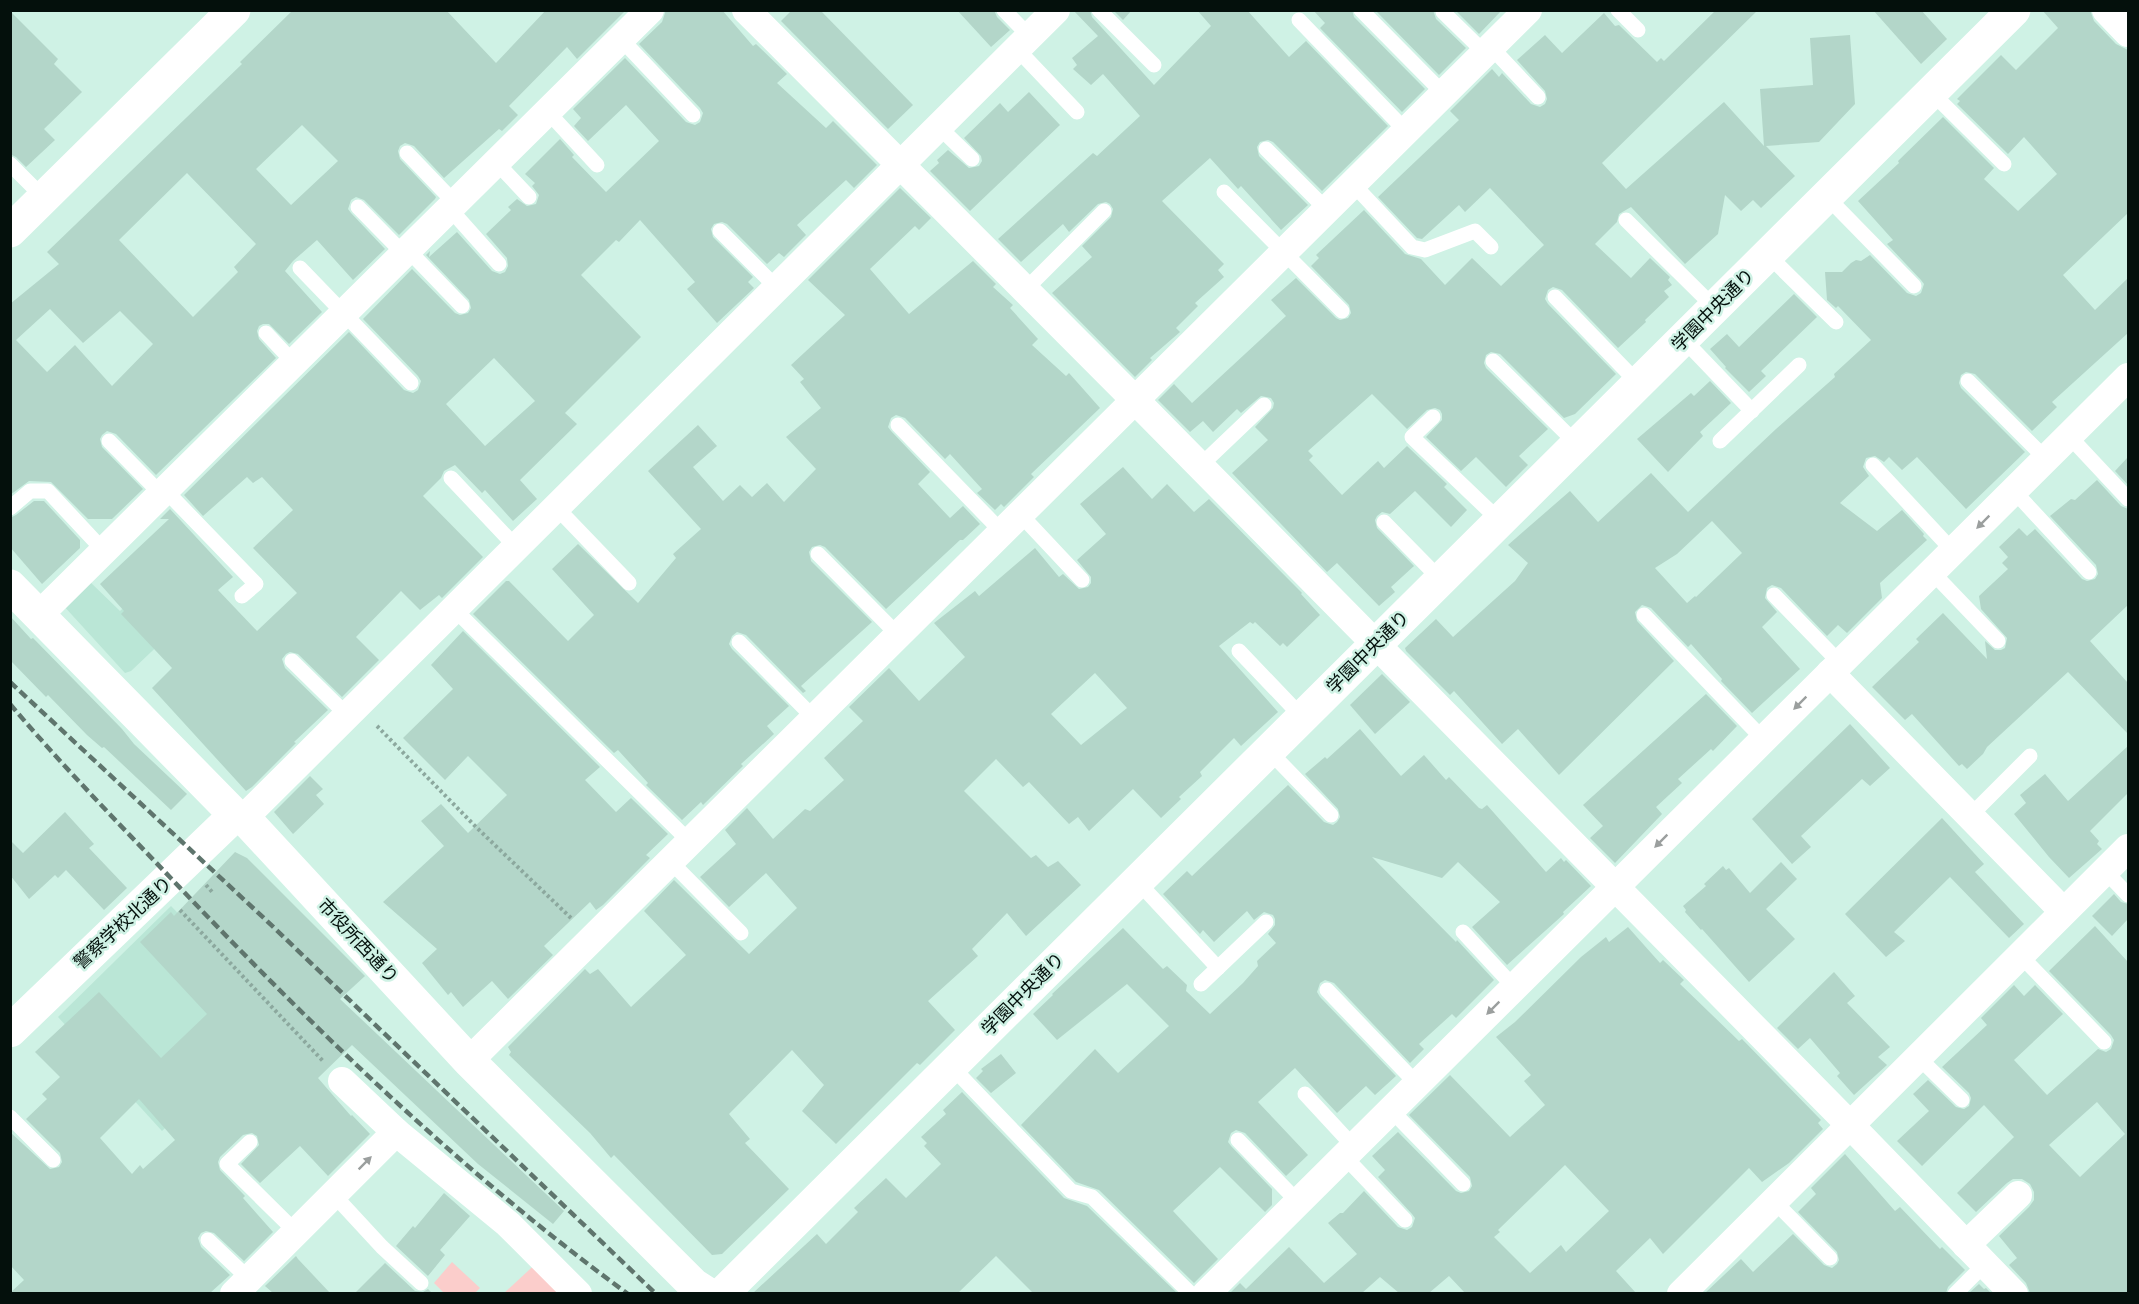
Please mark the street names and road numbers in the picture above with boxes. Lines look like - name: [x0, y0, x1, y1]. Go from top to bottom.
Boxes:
- street label: 学園中央通り: [1668, 265, 1759, 356]
- street label: 学園中央通り: [1323, 607, 1414, 698]
- street label: 警察学校北通り: [70, 873, 177, 974]
- street label: 市役所西通り: [313, 895, 402, 988]
- street label: 学園中央通り: [978, 949, 1069, 1040]

